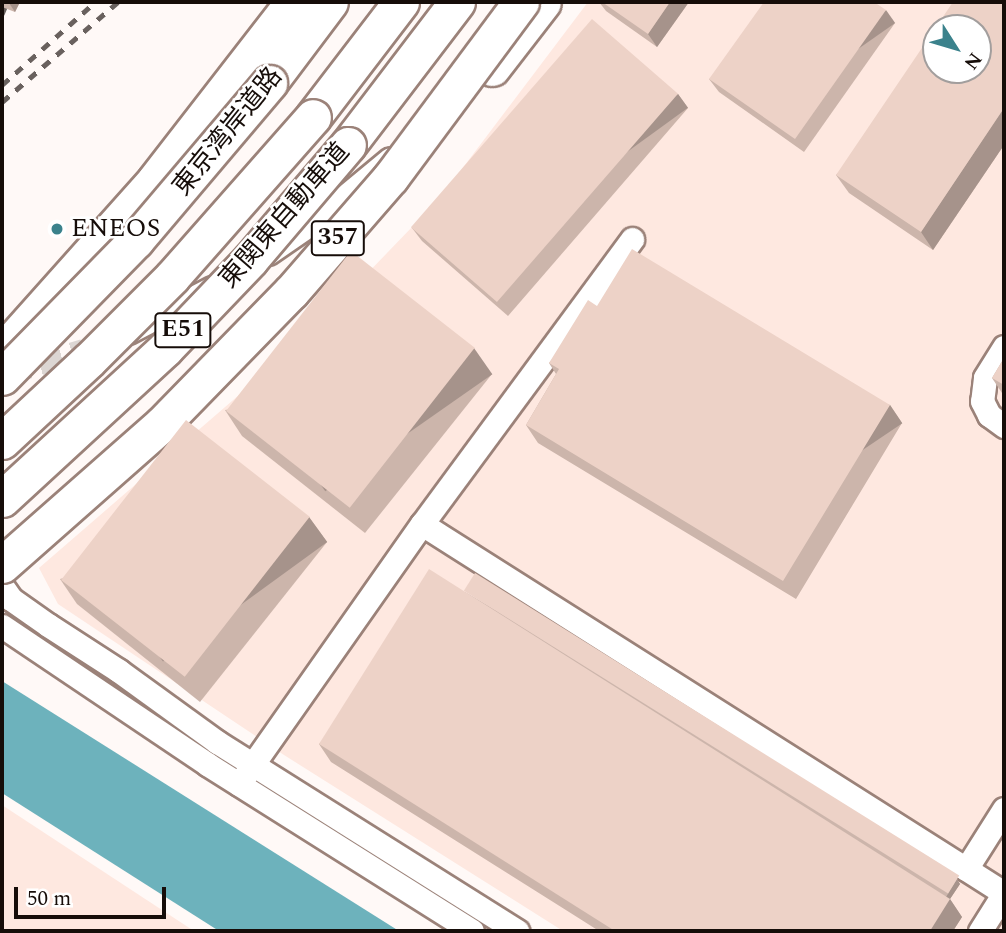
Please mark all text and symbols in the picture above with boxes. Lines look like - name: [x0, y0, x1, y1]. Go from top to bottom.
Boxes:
- north arrow: [922, 14, 992, 84]
- text: N: [956, 46, 989, 76]
- street label: 東京湾岸道路: [167, 62, 289, 202]
- street label: 東関東自動車道: [214, 137, 356, 295]
- place label: ENEOS: [71, 213, 160, 245]
- road number: 357: [310, 218, 366, 258]
- marker: ENEOS: [49, 221, 65, 237]
- road number: E51: [153, 310, 213, 351]
- scale bar: [18, 874, 170, 918]
- text: 50 m: [27, 883, 71, 915]

